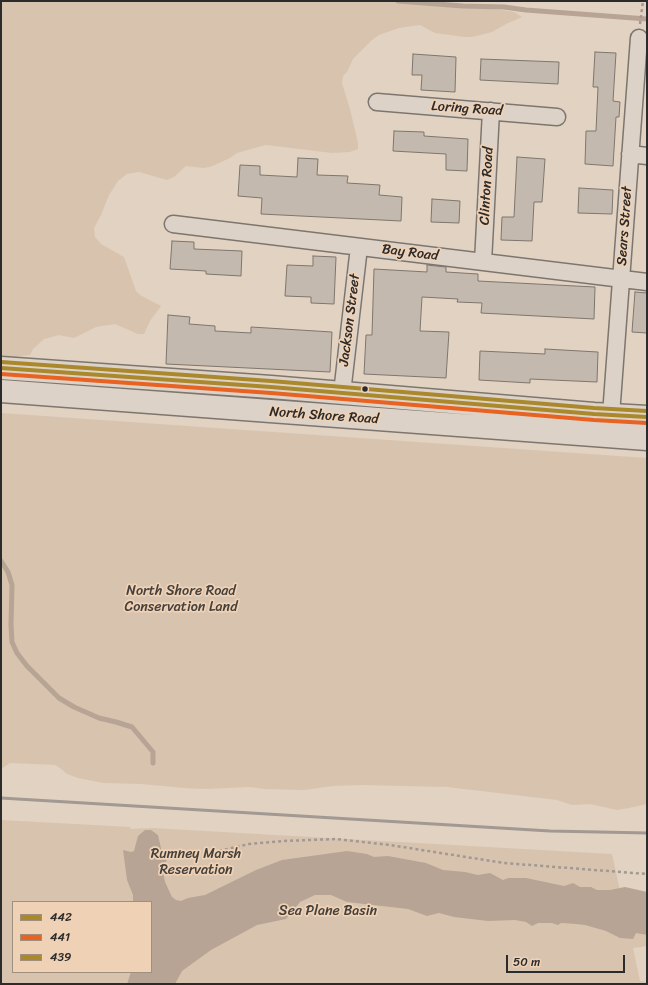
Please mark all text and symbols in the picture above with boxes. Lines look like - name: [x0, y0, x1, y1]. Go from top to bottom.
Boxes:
- street label: Loring Road: [431, 98, 503, 120]
- street label: Clinton Road: [477, 147, 497, 225]
- street label: Sears Street: [614, 186, 636, 266]
- street label: Bay Road: [381, 241, 439, 265]
- street label: Jackson Street: [336, 273, 364, 367]
- unlabelled marker: [360, 384, 370, 394]
- street label: North Shore Road: [269, 404, 379, 428]
- park label: North Shore Road Conservation Land: [124, 583, 238, 616]
- park label: Rumney Marsh Reservation: [151, 846, 241, 878]
- legend: [12, 901, 152, 973]
- park label: Sea Plane Basin: [279, 903, 377, 919]
- text: 442: [50, 906, 72, 928]
- text: 441: [50, 926, 70, 948]
- text: 439: [50, 946, 71, 968]
- scale bar: [508, 947, 627, 973]
- text: 50 m: [513, 951, 540, 973]

